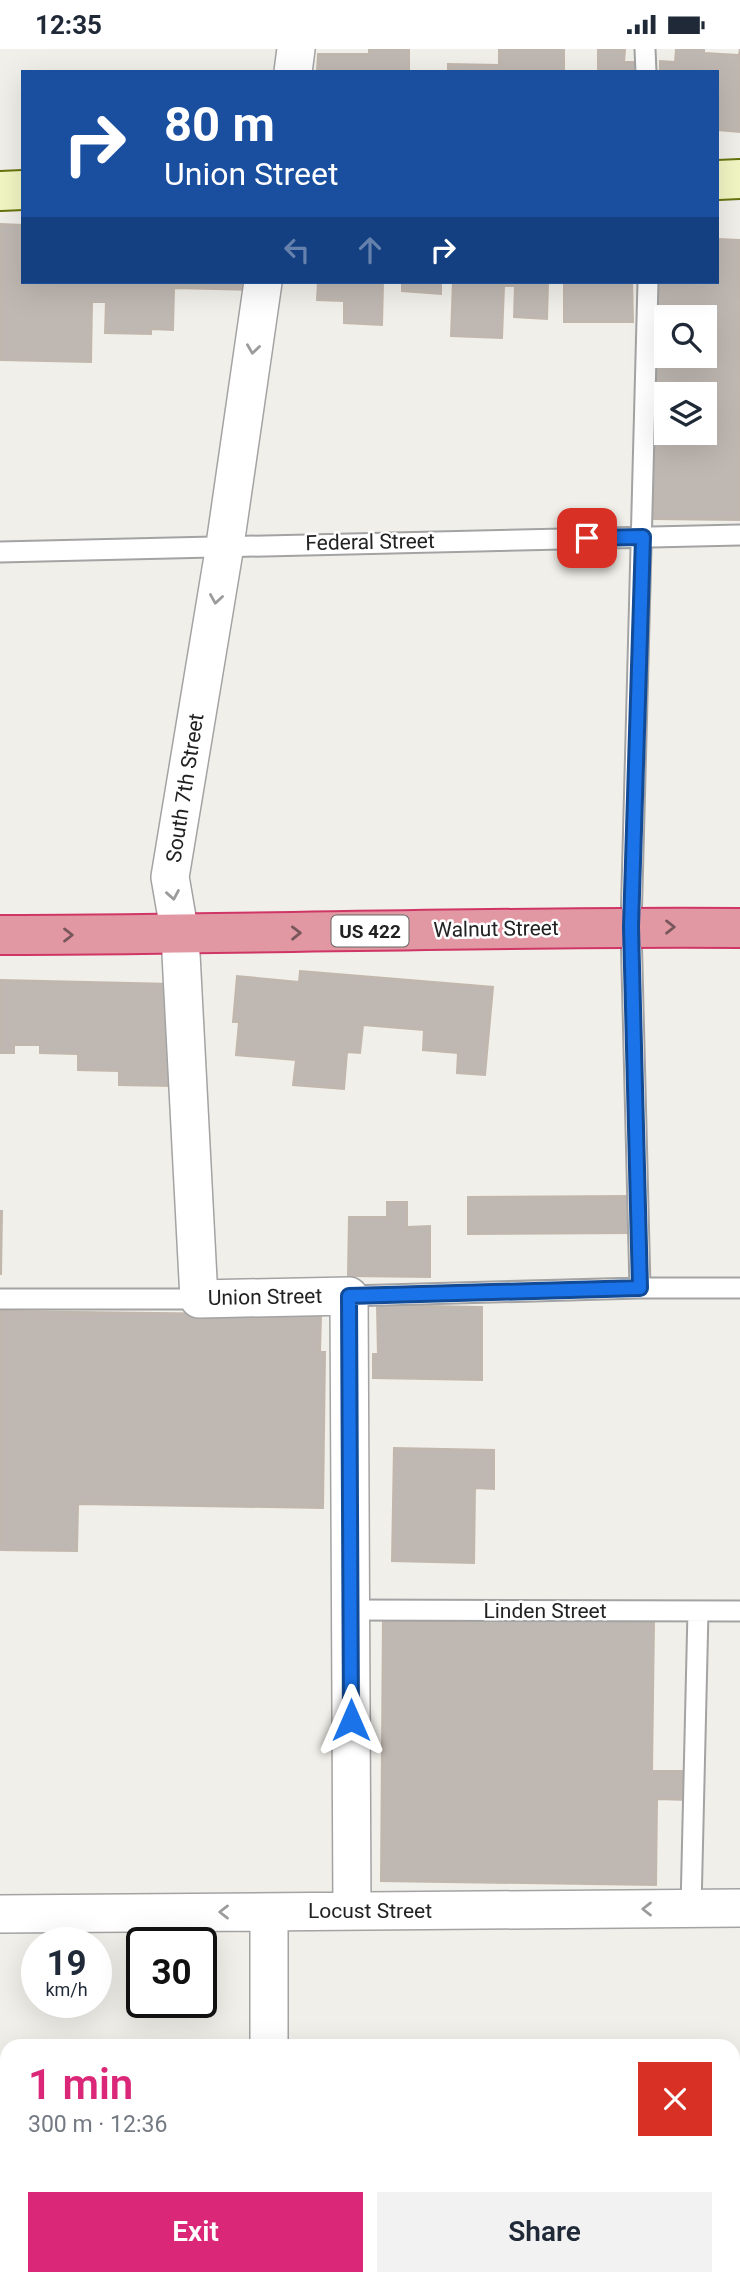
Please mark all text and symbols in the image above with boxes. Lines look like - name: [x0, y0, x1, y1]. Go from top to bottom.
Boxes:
- text: 12:35: [35, 10, 102, 40]
- text: 80 m: [164, 96, 275, 153]
- icon: right: [49, 98, 140, 189]
- text: Union Street: [164, 155, 338, 193]
- icon: left: [278, 231, 316, 269]
- icon: ahead: [351, 231, 389, 269]
- icon: right: [424, 231, 462, 269]
- map controls: [654, 305, 717, 445]
- button: search: [654, 305, 717, 368]
- one-way arrow: [246, 343, 261, 355]
- button: layers: [654, 382, 717, 445]
- pin: [557, 508, 617, 568]
- icon: arrive: [568, 519, 606, 557]
- street label: Federal Street: [305, 529, 435, 555]
- one-way arrow: [209, 593, 224, 605]
- street label: South 7th Street: [161, 712, 209, 864]
- one-way arrow: [165, 890, 180, 901]
- road number: US 422: [332, 915, 408, 947]
- street label: Walnut Street: [433, 916, 559, 942]
- one-way arrow: [665, 919, 676, 935]
- one-way arrow: [291, 925, 301, 941]
- one-way arrow: [63, 927, 74, 943]
- street label: Union Street: [208, 1284, 323, 1310]
- street label: Linden Street: [483, 1599, 607, 1623]
- position arrow: [314, 1683, 388, 1757]
- street label: Locust Street: [308, 1899, 432, 1923]
- one-way arrow: [642, 1901, 652, 1917]
- one-way arrow: [218, 1904, 229, 1920]
- speed limit sign: 30: [126, 1927, 217, 2018]
- text: 19: [46, 1943, 87, 1984]
- text: km/h: [45, 1979, 88, 2000]
- text: 1 min: [28, 2060, 133, 2109]
- button: close: [638, 2062, 712, 2136]
- text: 300 m · 12:36: [28, 2111, 167, 2138]
- button: Exit: [28, 2192, 363, 2272]
- button: Share: [377, 2192, 712, 2272]

